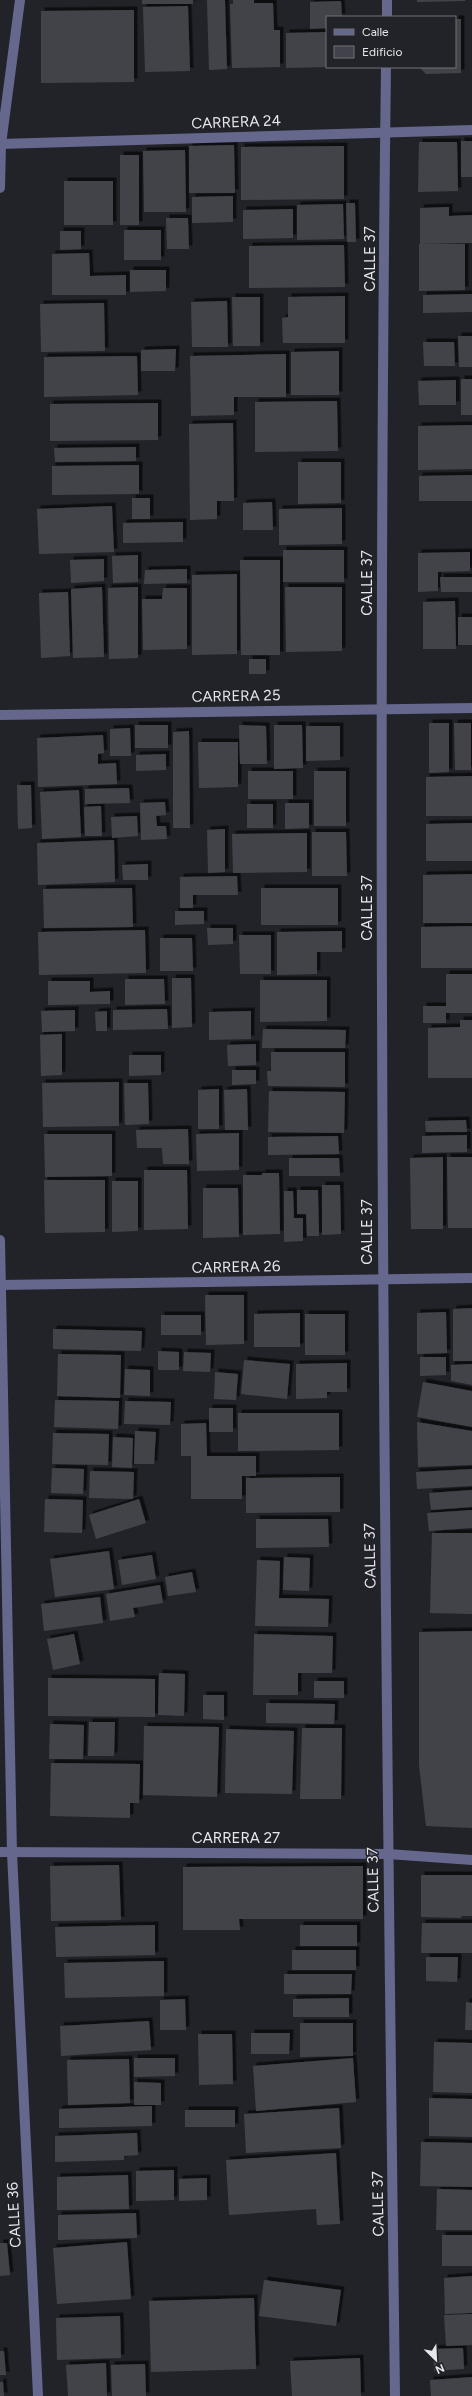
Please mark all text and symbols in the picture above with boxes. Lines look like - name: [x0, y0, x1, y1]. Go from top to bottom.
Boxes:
- legend: [326, 16, 456, 68]
- text: Calle: [362, 25, 389, 39]
- text: Edificio: [362, 45, 402, 59]
- street label: CARRERA 24: [191, 111, 281, 133]
- street label: CALLE 37: [361, 226, 379, 292]
- street label: CALLE 37: [358, 550, 376, 616]
- street label: CARRERA 25: [191, 686, 281, 706]
- street label: CALLE 37: [358, 875, 376, 941]
- street label: CALLE 37: [358, 1199, 376, 1265]
- street label: CARRERA 26: [191, 1257, 281, 1277]
- street label: CALLE 37: [360, 1523, 380, 1589]
- street label: CARRERA 27: [192, 1829, 280, 1847]
- street label: CALLE 37: [363, 1847, 383, 1913]
- street label: CALLE 37: [368, 2171, 388, 2237]
- street label: CALLE 36: [3, 2181, 25, 2248]
- north arrow: [416, 2340, 456, 2380]
- text: N: [433, 2361, 446, 2376]

